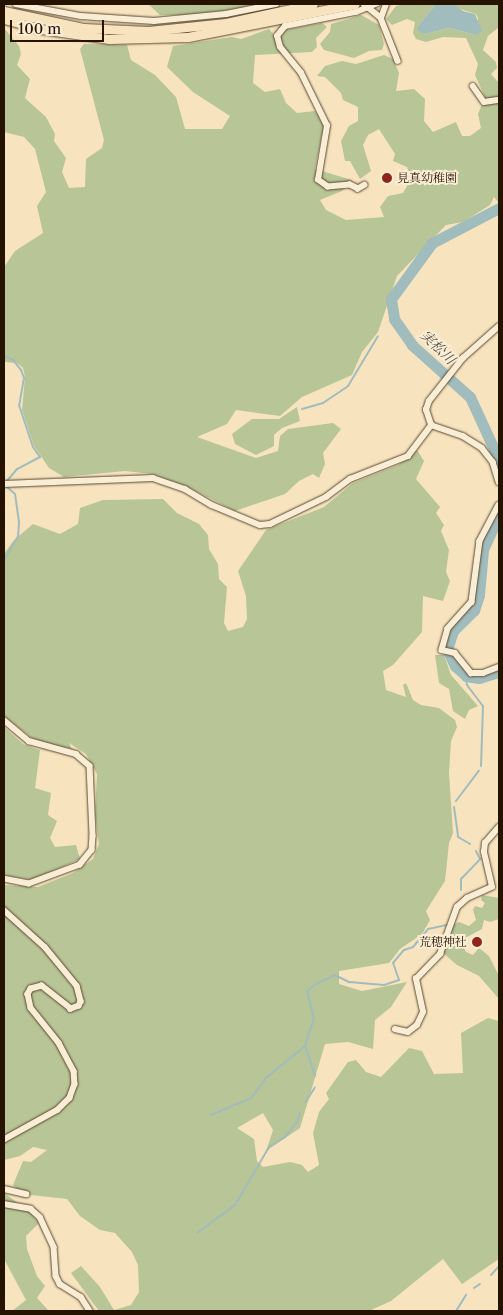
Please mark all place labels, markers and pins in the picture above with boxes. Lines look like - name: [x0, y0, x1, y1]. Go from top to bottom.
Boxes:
- place label: 見真幼稚園: [397, 171, 457, 185]
- marker: 見真幼稚園: [381, 172, 393, 184]
- place label: 荒穂神社: [419, 935, 467, 949]
- marker: 荒穂神社: [471, 936, 483, 948]

